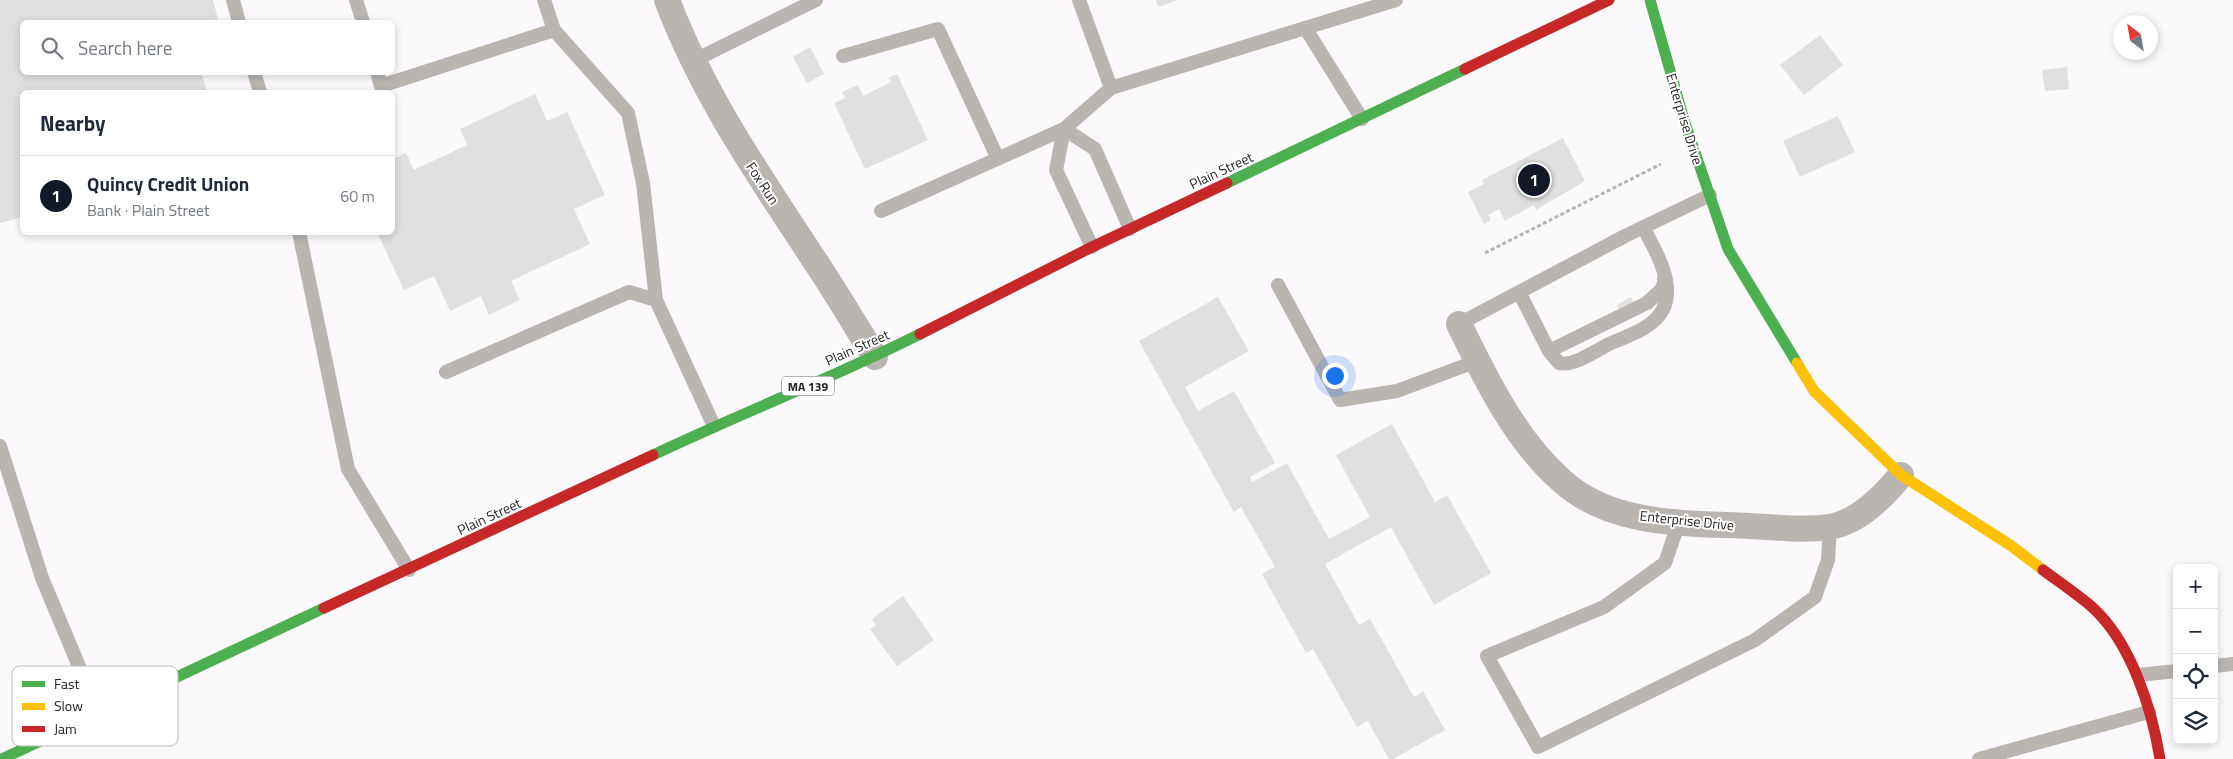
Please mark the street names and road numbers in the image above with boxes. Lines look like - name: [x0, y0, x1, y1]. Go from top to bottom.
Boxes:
- street label: Enterprise Drive: [1661, 71, 1709, 167]
- street label: Plain Street: [1186, 146, 1256, 194]
- street label: Fox Run: [741, 157, 785, 209]
- street label: Plain Street: [822, 323, 893, 370]
- road number: MA 139: [782, 376, 834, 396]
- street label: Plain Street: [454, 492, 524, 540]
- street label: Enterprise Drive: [1639, 505, 1735, 535]

